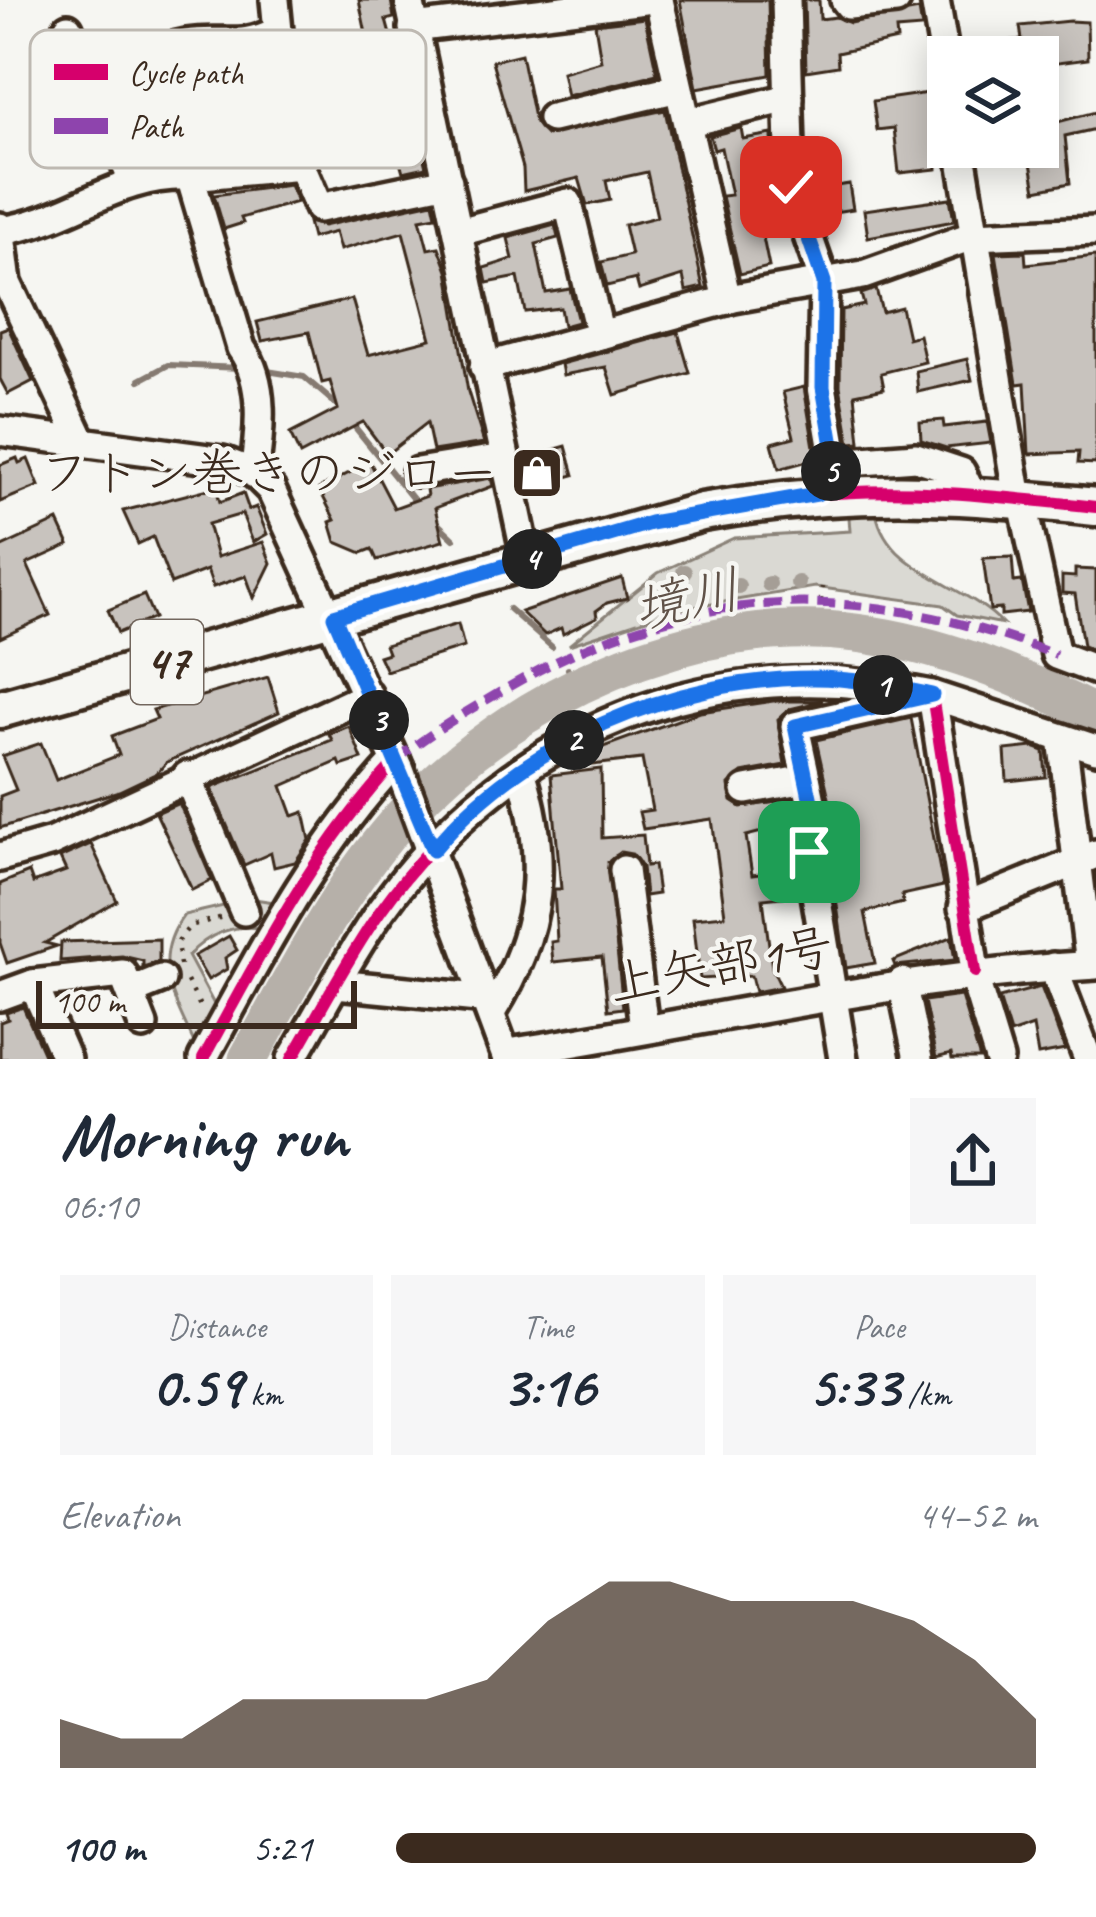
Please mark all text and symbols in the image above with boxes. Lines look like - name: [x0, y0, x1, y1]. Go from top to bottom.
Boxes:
- legend: [30, 30, 426, 168]
- map controls: [927, 36, 1059, 168]
- button: layers: [927, 36, 1059, 168]
- text: Cycle path: [129, 52, 244, 94]
- text: Path: [129, 106, 185, 148]
- pin: [740, 136, 842, 238]
- icon: check: [758, 154, 824, 220]
- place label: フトン巻きのジロー: [39, 441, 498, 505]
- pin: 5: [801, 441, 861, 501]
- shop icon: フトン巻きのジロー: [509, 445, 565, 501]
- text: 5: [824, 450, 838, 492]
- pin: 4: [502, 529, 562, 589]
- text: 4: [525, 538, 539, 580]
- water label: 境川: [627, 555, 747, 643]
- road number: 47: [131, 620, 203, 704]
- pin: 1: [853, 655, 913, 715]
- text: 1: [876, 664, 890, 706]
- pin: 3: [349, 690, 409, 750]
- text: 3: [372, 699, 386, 741]
- pin: 2: [544, 710, 604, 770]
- text: 2: [567, 719, 581, 761]
- pin: [758, 801, 860, 903]
- icon: arrive: [776, 819, 842, 885]
- street label: 上矢部1号: [604, 914, 838, 1016]
- scale bar: [36, 975, 357, 1028]
- text: 100 m: [54, 981, 125, 1023]
- text: Morning run: [60, 1095, 348, 1178]
- button: share: [910, 1098, 1036, 1224]
- text: 06:10: [60, 1182, 138, 1231]
- text: Distance: [167, 1306, 266, 1348]
- text: Time: [523, 1306, 573, 1348]
- text: Pace: [854, 1306, 905, 1348]
- text: 0.59: [151, 1348, 242, 1424]
- text: 3:16: [501, 1348, 595, 1424]
- text: 5:33: [808, 1348, 900, 1424]
- text: km: [242, 1374, 282, 1416]
- text: /km: [900, 1374, 951, 1416]
- text: Elevation: [60, 1491, 180, 1540]
- text: 44–52 m: [917, 1491, 1036, 1540]
- text: 100 m: [60, 1824, 144, 1873]
- text: 5:21: [252, 1824, 312, 1873]

